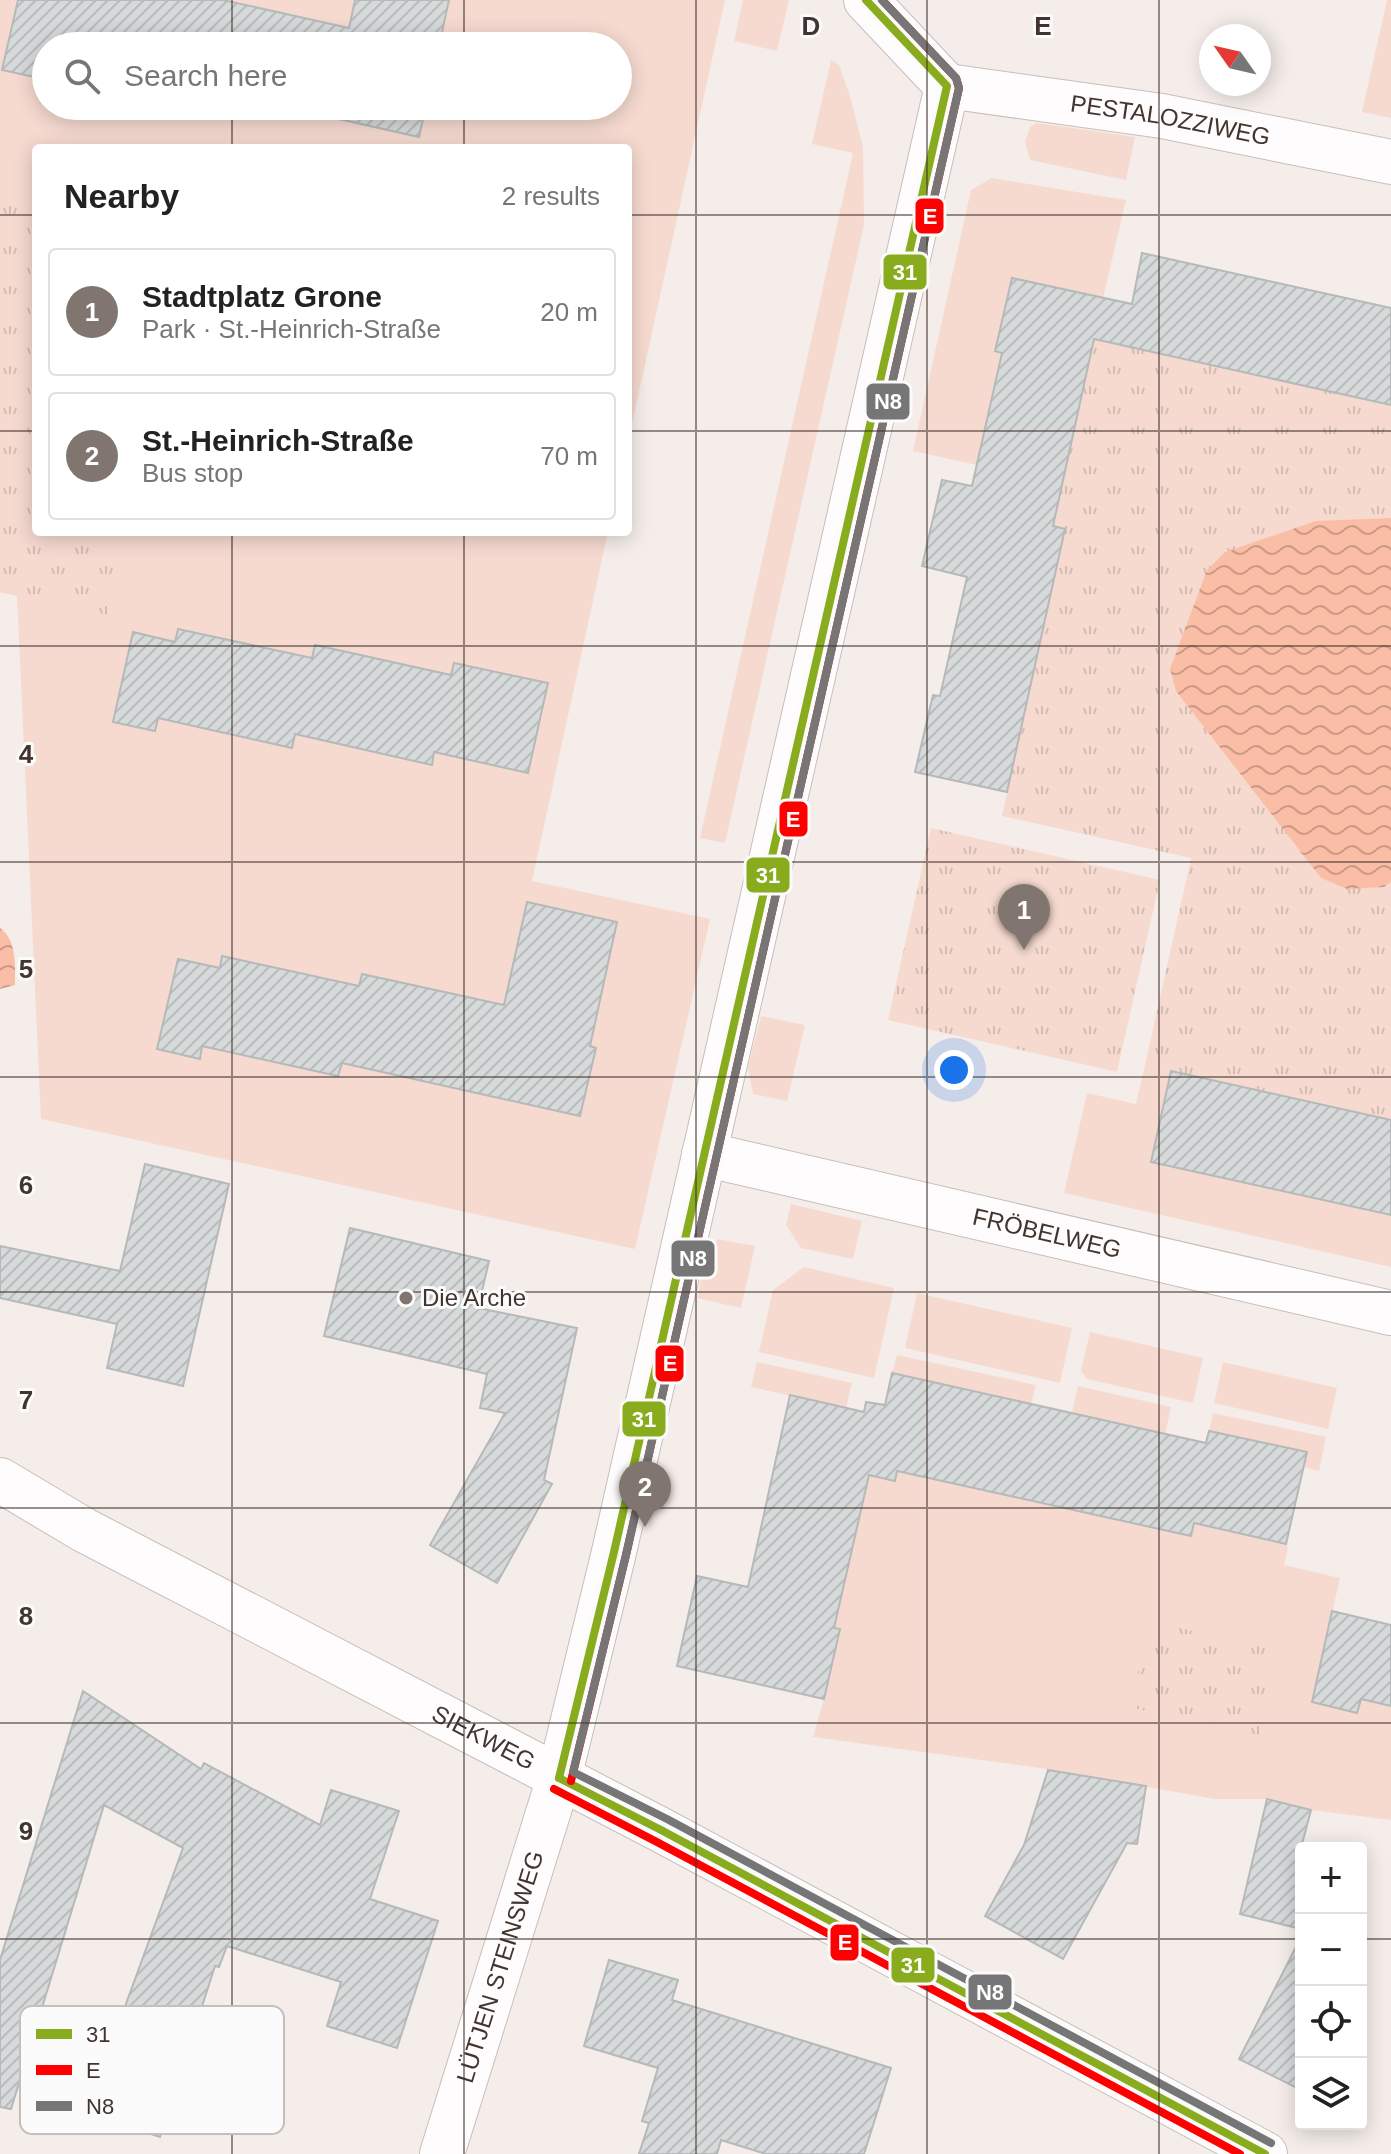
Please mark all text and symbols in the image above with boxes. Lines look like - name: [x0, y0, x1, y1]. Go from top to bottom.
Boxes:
- text: D: [802, 11, 820, 41]
- text: E: [1034, 11, 1052, 41]
- north arrow: [1199, 24, 1271, 96]
- search box: [32, 32, 632, 120]
- icon: search: [60, 54, 104, 98]
- text: Search here: [124, 59, 287, 92]
- street label: PESTALOZZIWEG: [1069, 89, 1273, 150]
- text: Nearby: [64, 177, 179, 215]
- text: 2 results: [502, 181, 600, 211]
- line badge: E: [914, 197, 945, 235]
- text: E: [923, 204, 937, 229]
- line badge: 31: [882, 253, 928, 291]
- text: 31: [893, 260, 917, 285]
- text: Stadtplatz Grone: [142, 280, 382, 313]
- text: 1: [85, 297, 99, 327]
- text: 20 m: [540, 297, 598, 327]
- text: Park · St.-Heinrich-Straße: [142, 314, 441, 344]
- line badge: N8: [865, 382, 911, 421]
- text: N8: [874, 389, 902, 414]
- text: St.-Heinrich-Straße: [142, 424, 414, 457]
- text: 2: [85, 441, 99, 471]
- text: 70 m: [540, 441, 598, 471]
- text: Bus stop: [142, 458, 243, 488]
- text: 4: [19, 739, 34, 769]
- line badge: E: [778, 800, 809, 838]
- text: E: [786, 807, 800, 832]
- line badge: 31: [745, 856, 791, 894]
- text: 31: [756, 863, 780, 888]
- pin: 1: [998, 884, 1050, 950]
- text: 5: [19, 954, 33, 984]
- your location: [934, 1050, 974, 1090]
- text: 6: [19, 1170, 33, 1200]
- street label: FRÖBELWEG: [970, 1203, 1124, 1263]
- line badge: N8: [670, 1239, 716, 1278]
- text: N8: [679, 1246, 707, 1271]
- place label: Die Arche: [422, 1284, 526, 1311]
- marker: Die Arche: [397, 1289, 415, 1307]
- line badge: E: [654, 1344, 685, 1383]
- text: E: [663, 1351, 677, 1376]
- text: 7: [19, 1385, 33, 1415]
- line badge: 31: [621, 1400, 667, 1438]
- text: 31: [632, 1407, 656, 1432]
- pin: 2: [619, 1461, 671, 1527]
- text: 8: [19, 1601, 33, 1631]
- street label: SIEKWEG: [428, 1699, 540, 1775]
- text: 9: [19, 1816, 33, 1846]
- map controls: [1295, 1842, 1367, 2130]
- button: +: [1295, 1842, 1367, 1914]
- street label: LÜTJEN STEINSWEG: [451, 1847, 549, 2086]
- button: −: [1295, 1914, 1367, 1986]
- line badge: E: [829, 1923, 860, 1962]
- text: E: [838, 1930, 852, 1955]
- line badge: 31: [890, 1946, 936, 1984]
- text: 31: [901, 1953, 925, 1978]
- line badge: N8: [967, 1973, 1013, 2011]
- text: N8: [976, 1980, 1004, 2005]
- button: locate: [1295, 1986, 1367, 2058]
- legend: [20, 2006, 284, 2134]
- text: 31: [86, 2022, 110, 2047]
- text: E: [86, 2058, 101, 2083]
- button: layers: [1295, 2058, 1367, 2130]
- text: N8: [86, 2094, 114, 2119]

